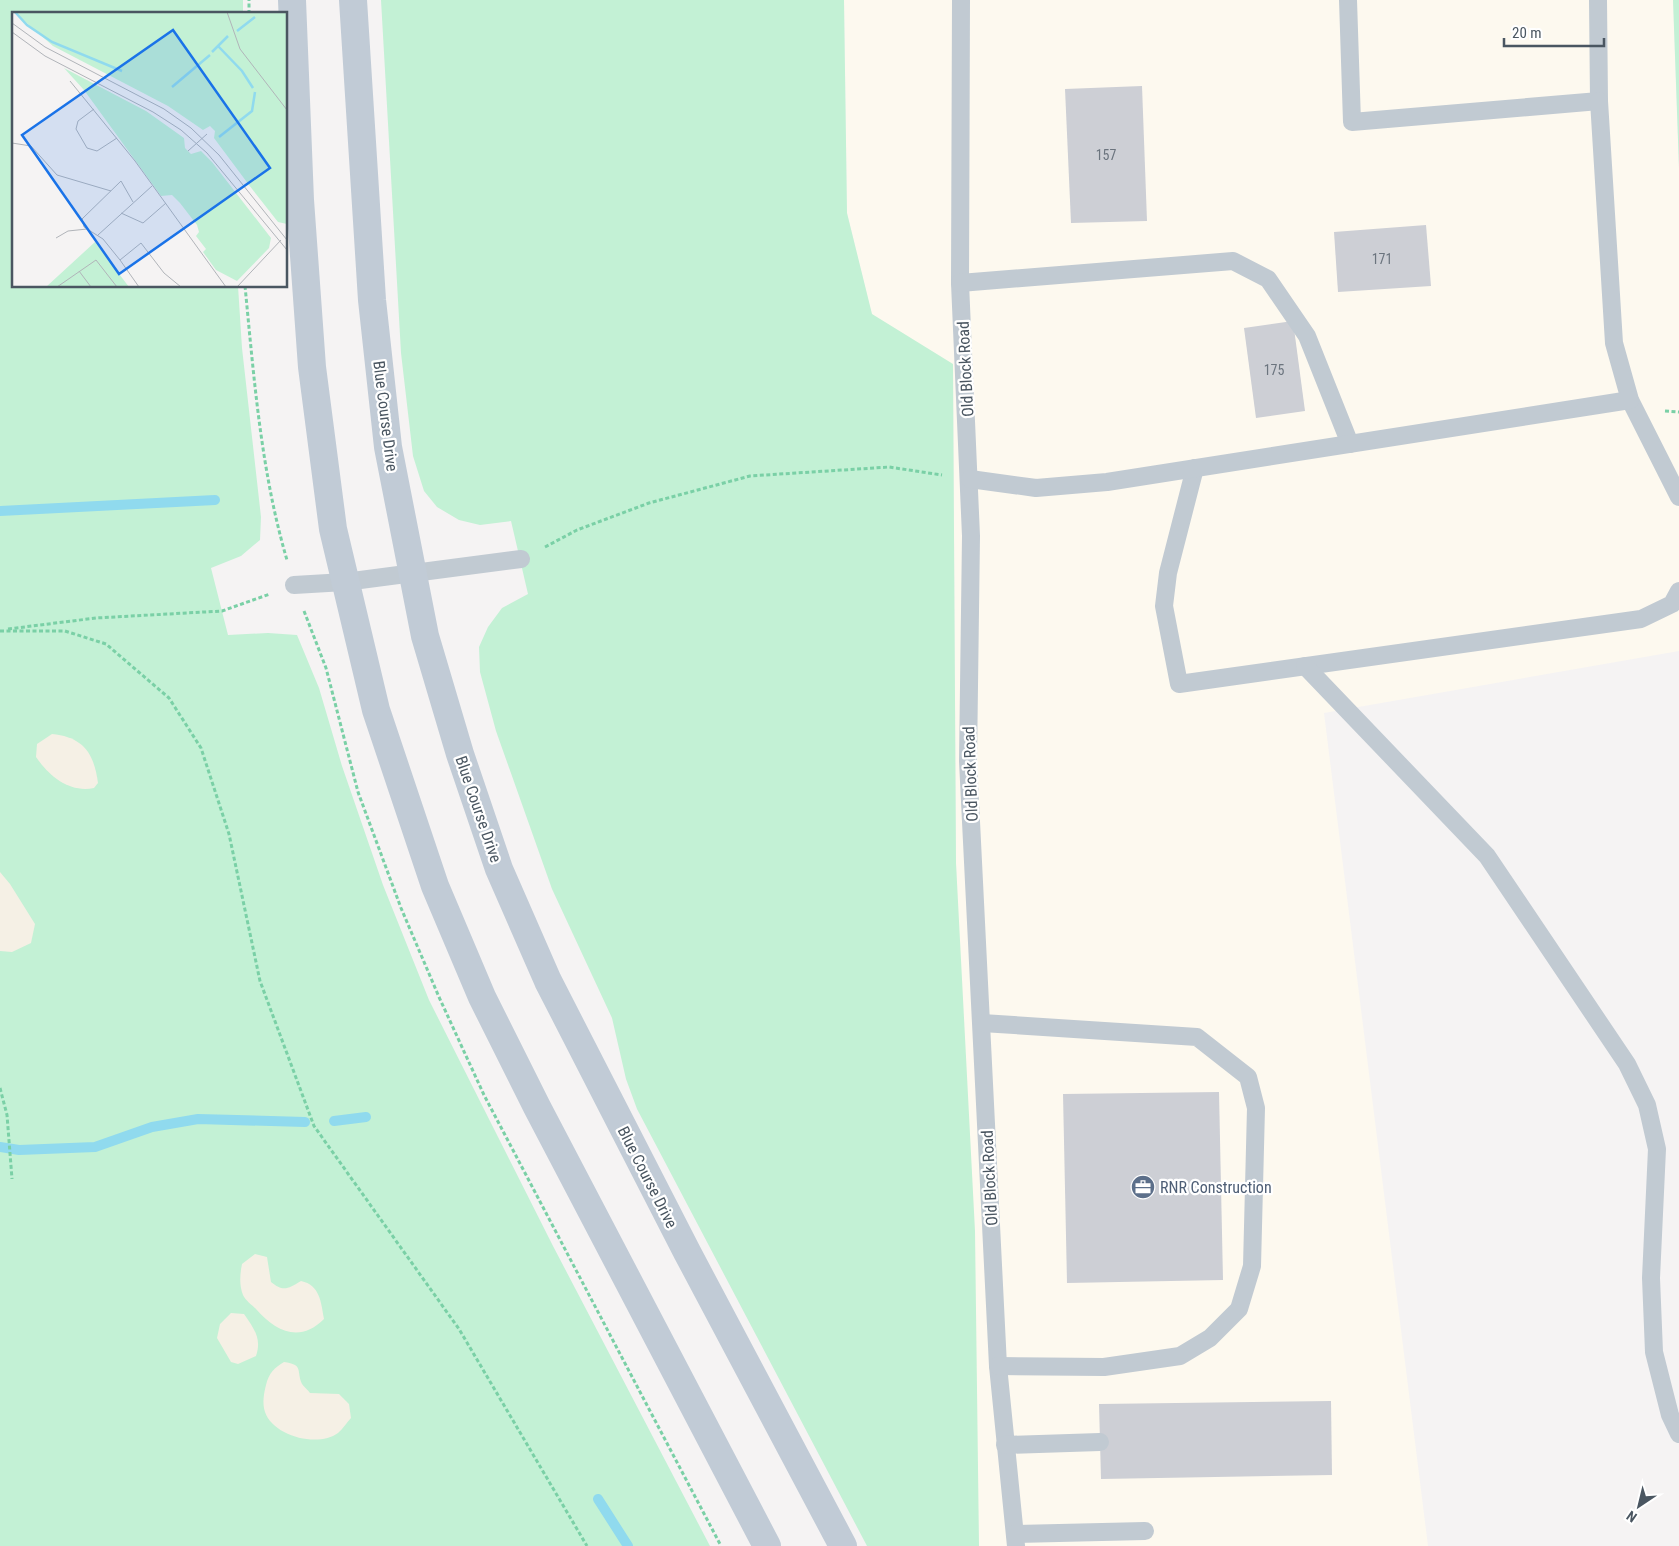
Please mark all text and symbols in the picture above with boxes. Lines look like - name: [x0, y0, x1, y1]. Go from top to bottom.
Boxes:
- inset map: [12, 12, 288, 288]
- scale bar: [1504, 15, 1604, 47]
- text: 20 m: [1512, 24, 1542, 42]
- house number: 157: [1096, 147, 1116, 163]
- house number: 171: [1372, 251, 1392, 267]
- street label: Old Block Road: [954, 321, 977, 417]
- street label: Blue Course Drive: [369, 360, 402, 473]
- house number: 175: [1264, 362, 1284, 378]
- street label: Old Block Road: [959, 726, 982, 822]
- street label: Blue Course Drive: [451, 753, 506, 865]
- street label: Blue Course Drive: [614, 1123, 681, 1231]
- street label: Old Block Road: [978, 1130, 1001, 1226]
- office icon: RNR Construction: [1130, 1174, 1156, 1200]
- place label: RNR Construction: [1160, 1178, 1272, 1197]
- north arrow: [1614, 1481, 1664, 1531]
- text: N: [1623, 1508, 1640, 1526]

